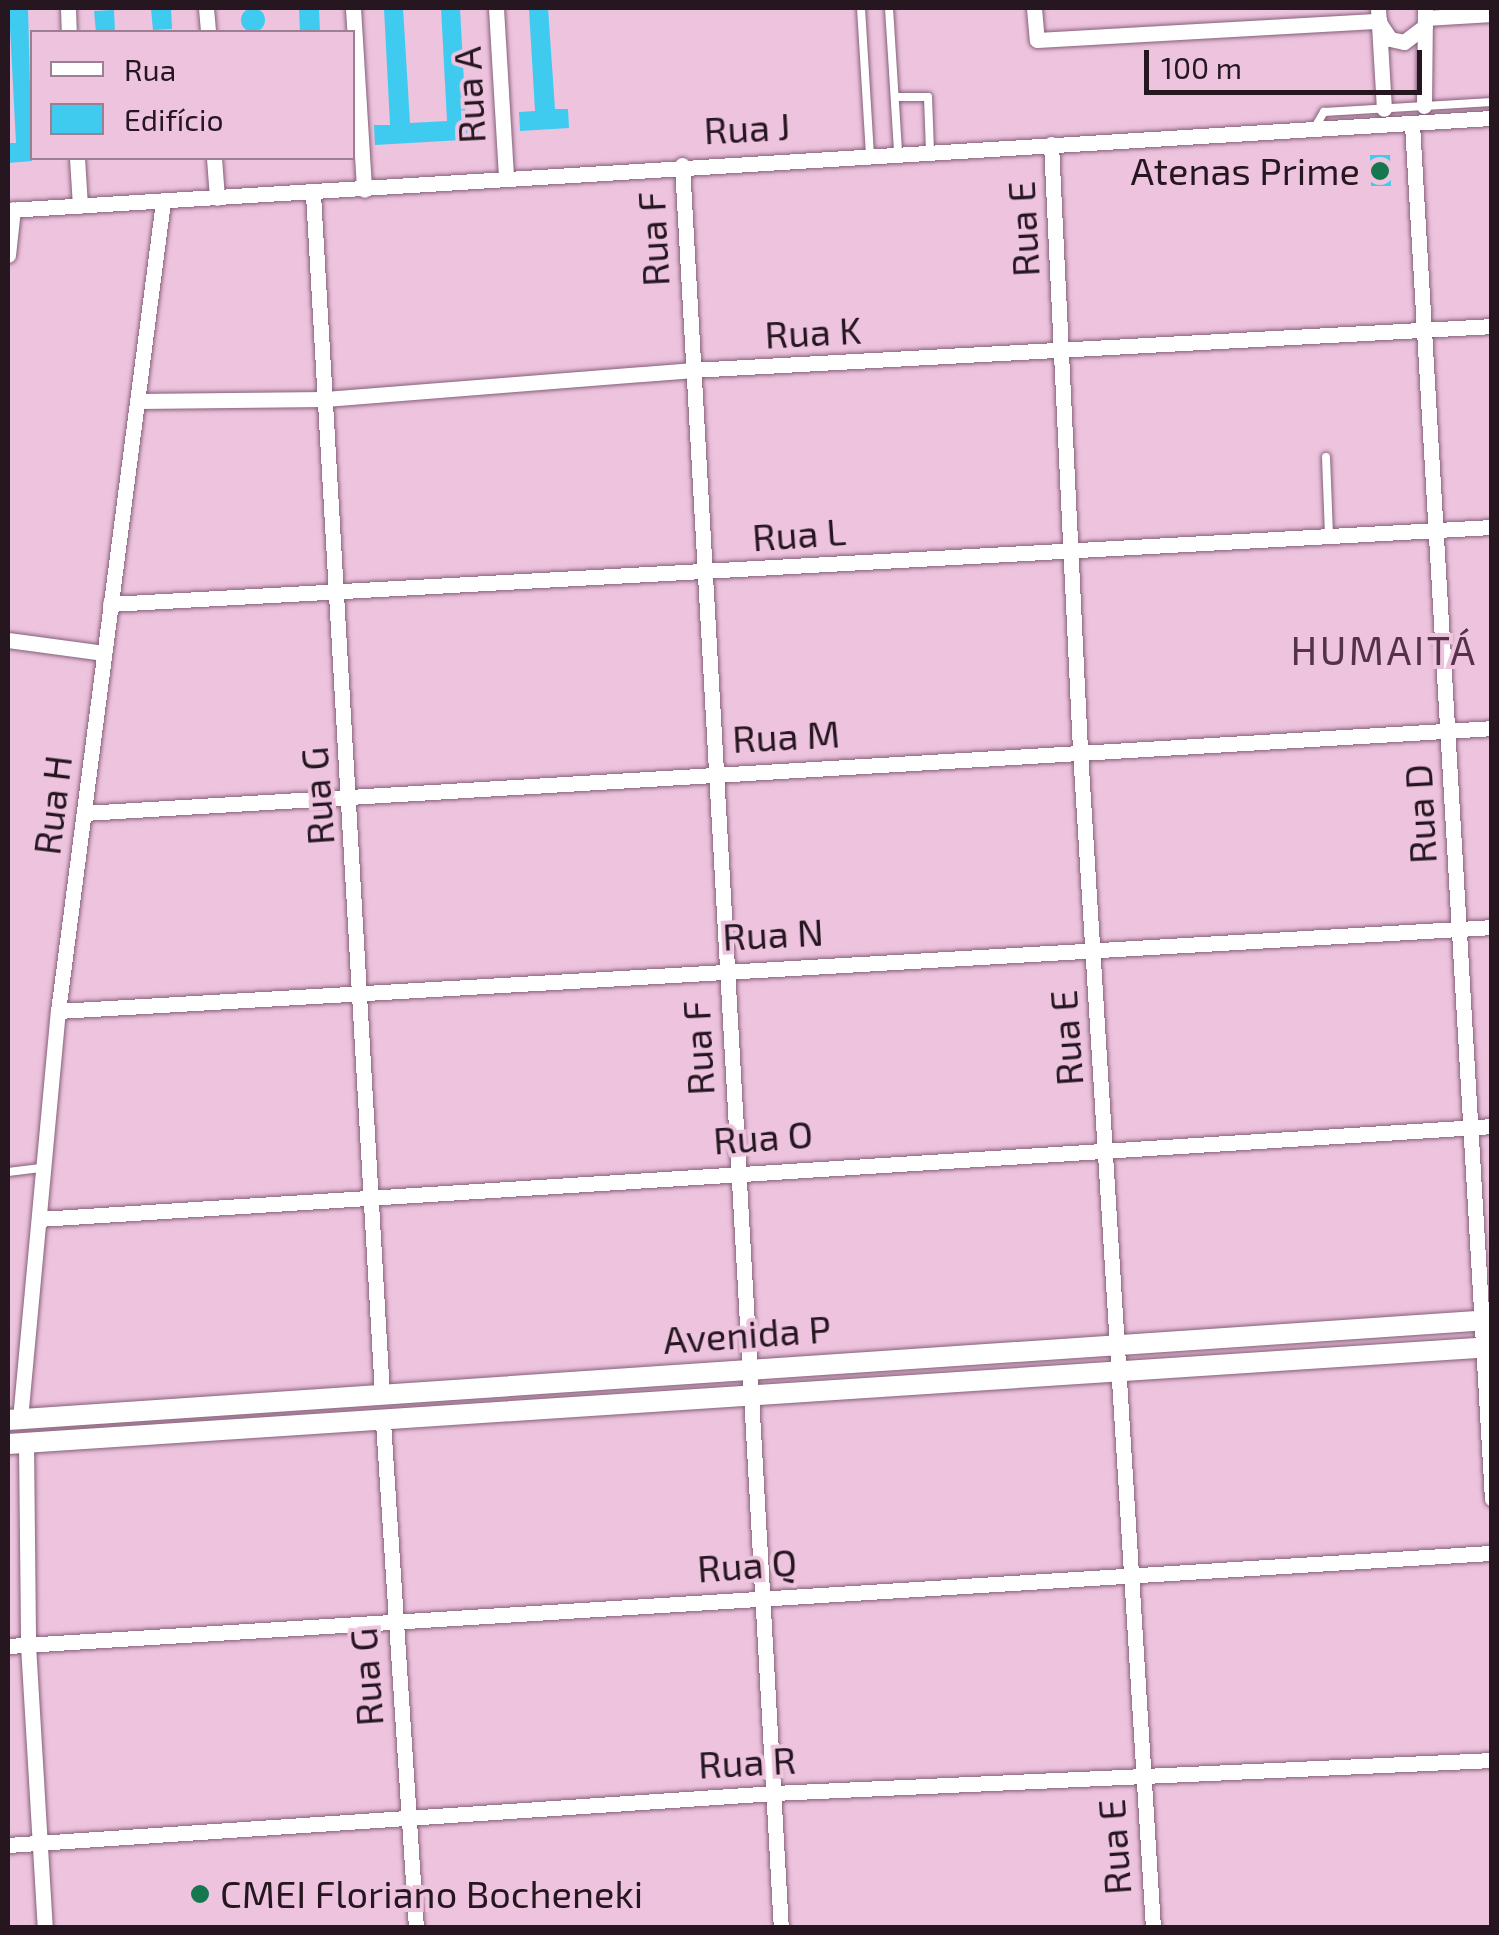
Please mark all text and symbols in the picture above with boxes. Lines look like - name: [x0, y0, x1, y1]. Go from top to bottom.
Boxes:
- legend: [30, 30, 355, 160]
- scale bar: [1149, 30, 1426, 92]
- street label: Rua A: [444, 45, 494, 145]
- text: 100 m: [1161, 49, 1242, 85]
- text: Rua: [124, 51, 176, 87]
- text: Edifício: [124, 101, 223, 137]
- street label: Rua J: [702, 103, 792, 153]
- place label: Atenas Prime: [1130, 148, 1360, 194]
- marker: Atenas Prime: [1369, 160, 1391, 182]
- street label: Rua E: [998, 180, 1048, 278]
- street label: Rua F: [628, 190, 678, 288]
- street label: Rua K: [763, 307, 863, 357]
- street label: Rua L: [751, 508, 847, 560]
- district label: HUMAITÁ: [1290, 625, 1478, 673]
- street label: Rua M: [731, 710, 841, 762]
- street label: Rua G: [291, 745, 343, 847]
- street label: Rua H: [23, 753, 81, 857]
- street label: Rua D: [1395, 763, 1445, 865]
- street label: Rua N: [721, 909, 825, 959]
- street label: Rua E: [1040, 989, 1092, 1087]
- street label: Rua F: [673, 999, 723, 1097]
- street label: Rua O: [712, 1111, 814, 1163]
- street label: Avenida P: [662, 1305, 832, 1363]
- street label: Rua Q: [696, 1539, 798, 1591]
- street label: Rua G: [340, 1626, 392, 1728]
- street label: Rua R: [697, 1737, 797, 1787]
- street label: Rua E: [1088, 1798, 1140, 1896]
- place label: CMEI Floriano Bocheneki: [220, 1871, 643, 1917]
- marker: CMEI Floriano Bocheneki: [189, 1883, 211, 1905]

